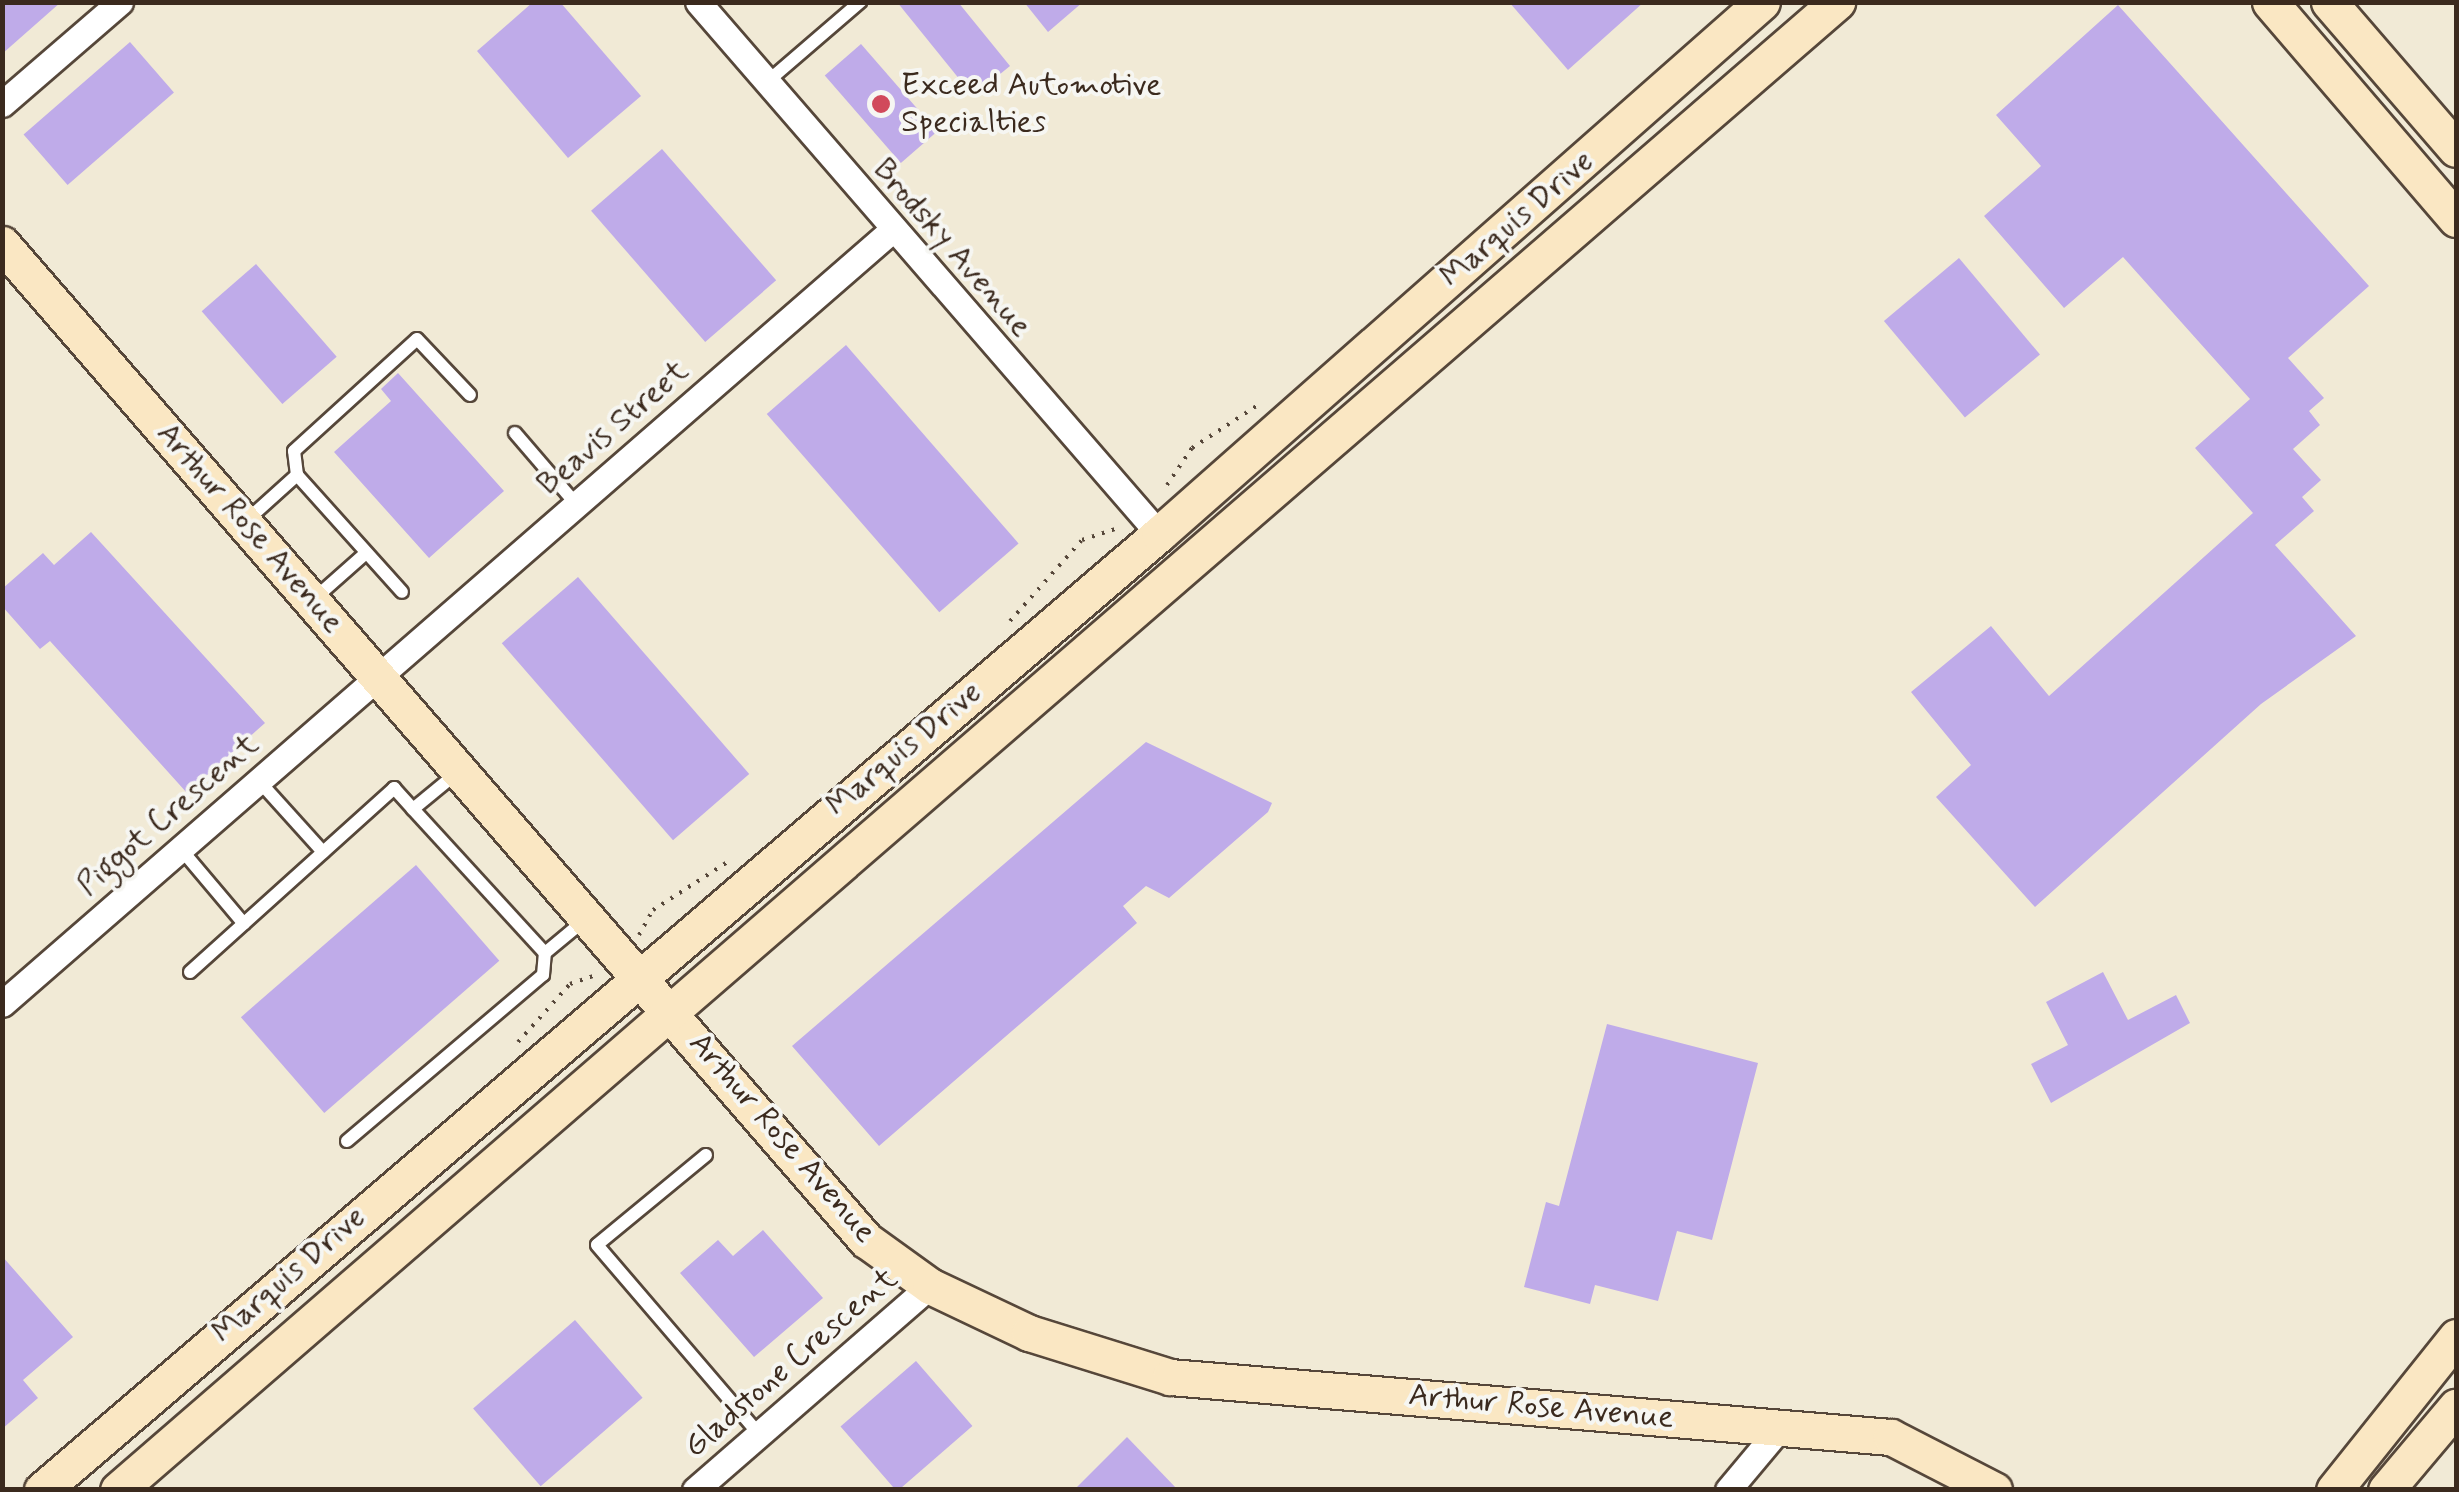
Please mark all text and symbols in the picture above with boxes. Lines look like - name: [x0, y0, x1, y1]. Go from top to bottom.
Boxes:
- place label: Exceed Automotive Specialties: [901, 67, 1162, 142]
- marker: Exceed Automotive Specialties: [870, 93, 892, 115]
- street label: Marquis Drive: [1433, 143, 1601, 295]
- street label: Brodsky Avenue: [867, 154, 1037, 342]
- street label: Beavis Street: [530, 352, 696, 504]
- street label: Arthur Rose Avenue: [147, 414, 353, 642]
- street label: Marquis Drive: [819, 674, 989, 824]
- street label: Piggot Crescent: [73, 729, 263, 901]
- street label: Arthur Rose Avenue: [679, 1024, 885, 1252]
- street label: Marquis Drive: [205, 1199, 373, 1351]
- street label: Gladstone Crescent: [681, 1264, 901, 1462]
- street label: Arthur Rose Avenue: [1406, 1376, 1676, 1438]

